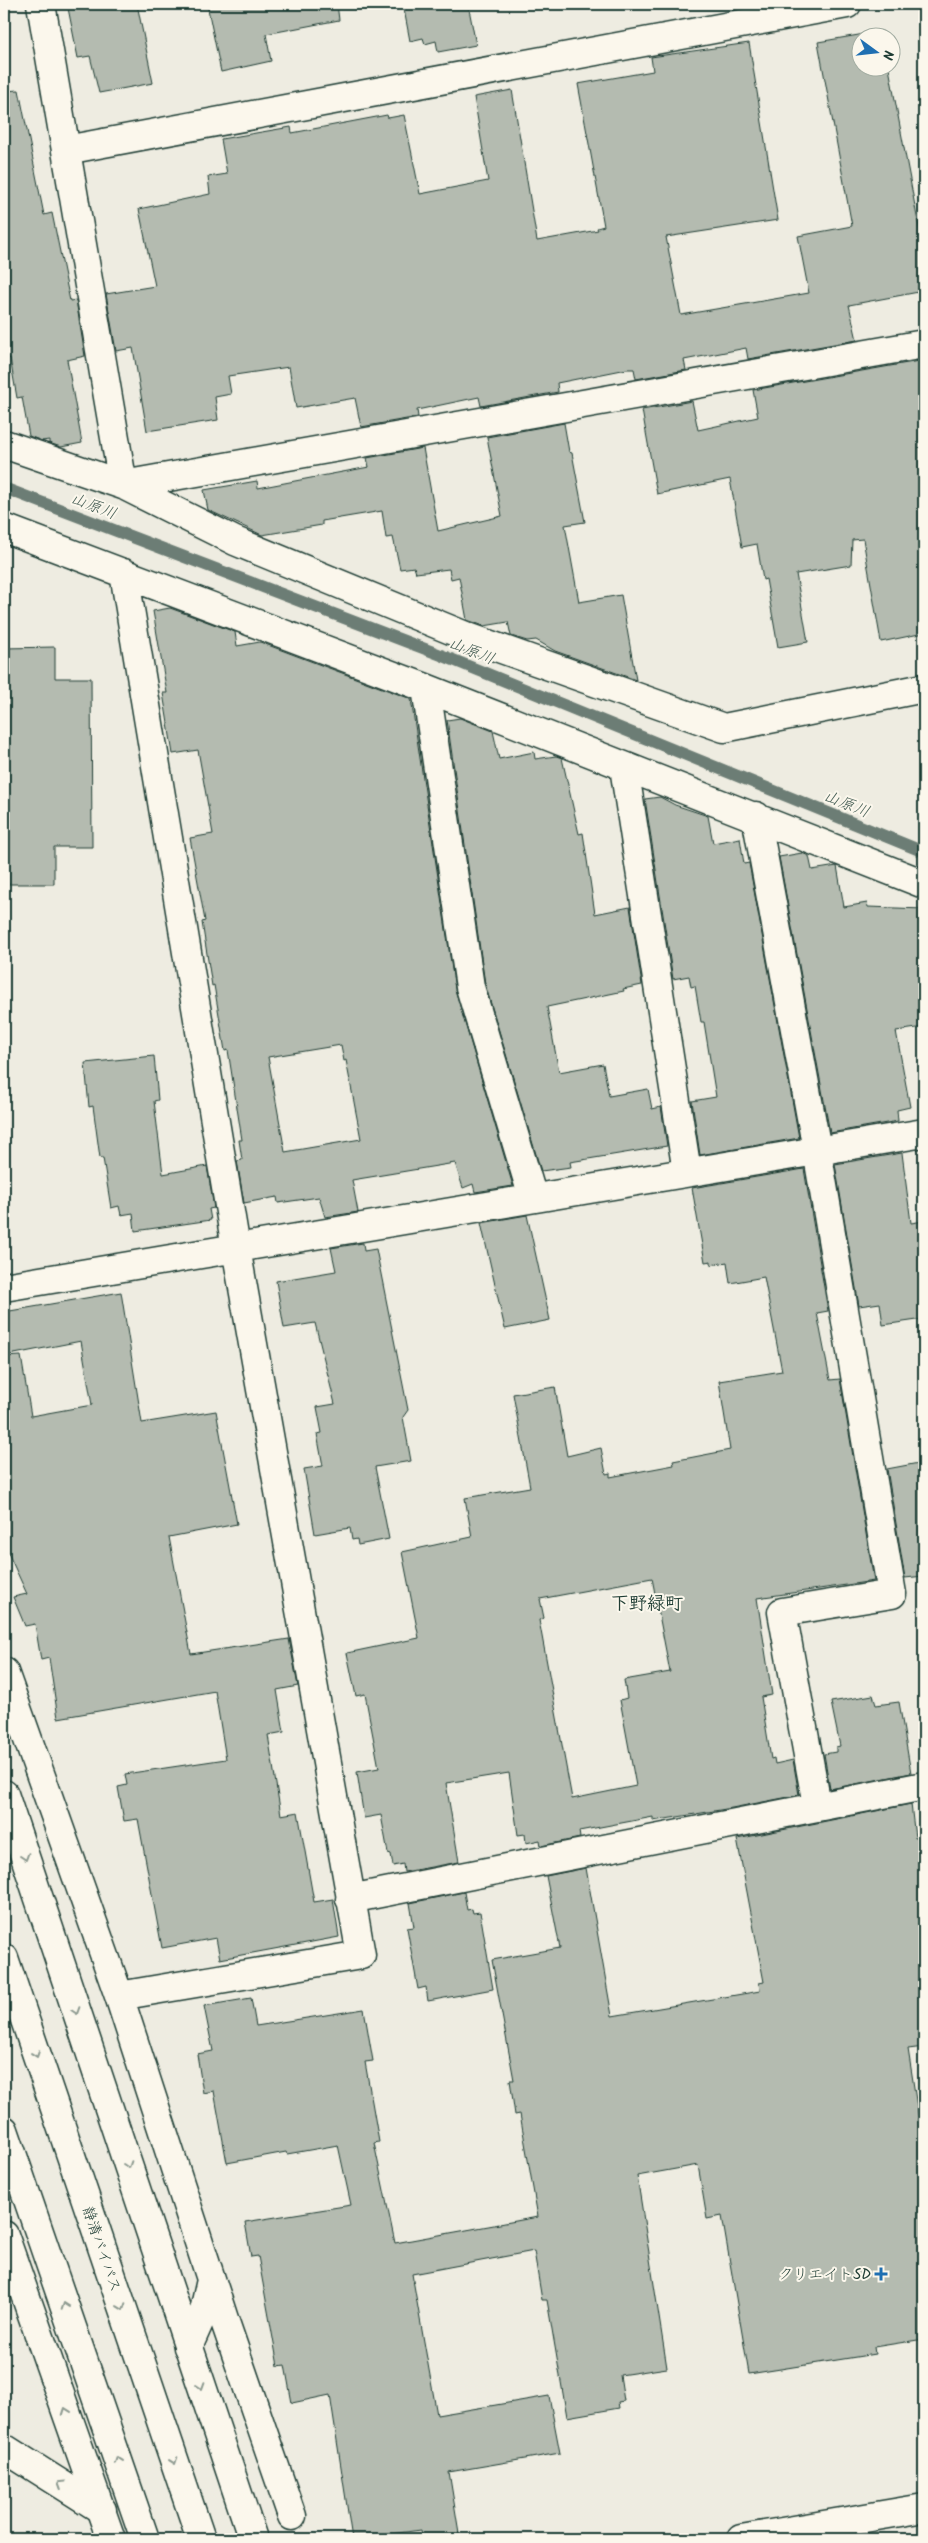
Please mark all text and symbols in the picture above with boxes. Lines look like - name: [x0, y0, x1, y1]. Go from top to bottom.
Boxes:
- north arrow: [850, 28, 900, 78]
- text: N: [876, 48, 899, 62]
- water label: 山原川: [67, 486, 120, 527]
- water label: 山原川: [444, 631, 498, 672]
- water label: 山原川: [819, 784, 873, 825]
- district label: 下野緑町: [611, 1590, 683, 1619]
- one-way arrow: [19, 1852, 29, 1861]
- one-way arrow: [70, 2007, 80, 2015]
- one-way arrow: [31, 2049, 41, 2058]
- one-way arrow: [122, 2161, 132, 2169]
- street label: 静清バイパス: [75, 2203, 127, 2296]
- place label: クリエイトSD: [778, 2263, 871, 2287]
- marker: クリエイトSD: [875, 2268, 887, 2280]
- one-way arrow: [60, 2303, 70, 2311]
- one-way arrow: [117, 2303, 127, 2311]
- one-way arrow: [196, 2381, 206, 2390]
- one-way arrow: [62, 2407, 72, 2415]
- one-way arrow: [113, 2456, 123, 2465]
- one-way arrow: [169, 2457, 179, 2465]
- one-way arrow: [57, 2480, 66, 2490]

